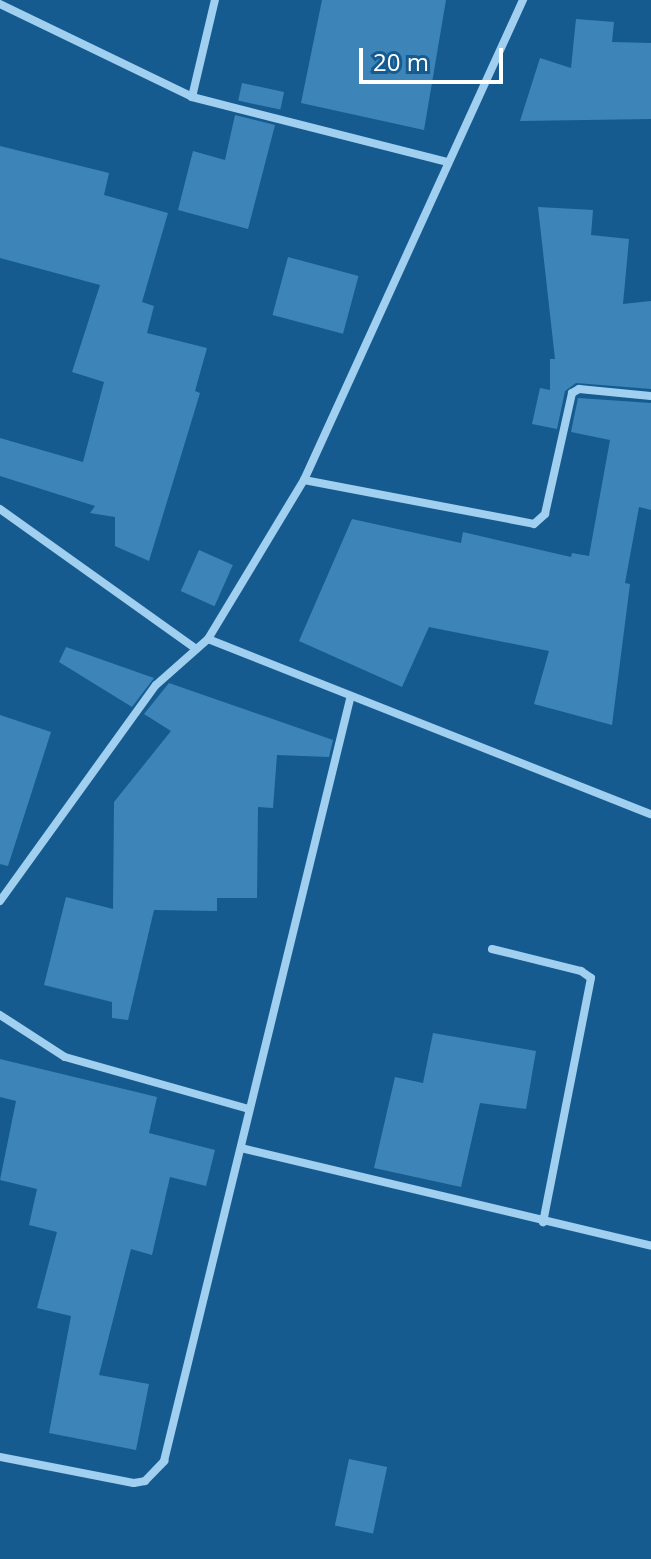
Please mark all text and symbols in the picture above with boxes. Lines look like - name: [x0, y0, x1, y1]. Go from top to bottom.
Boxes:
- scale bar: [363, 32, 507, 82]
- text: 20 m: [373, 45, 429, 78]

